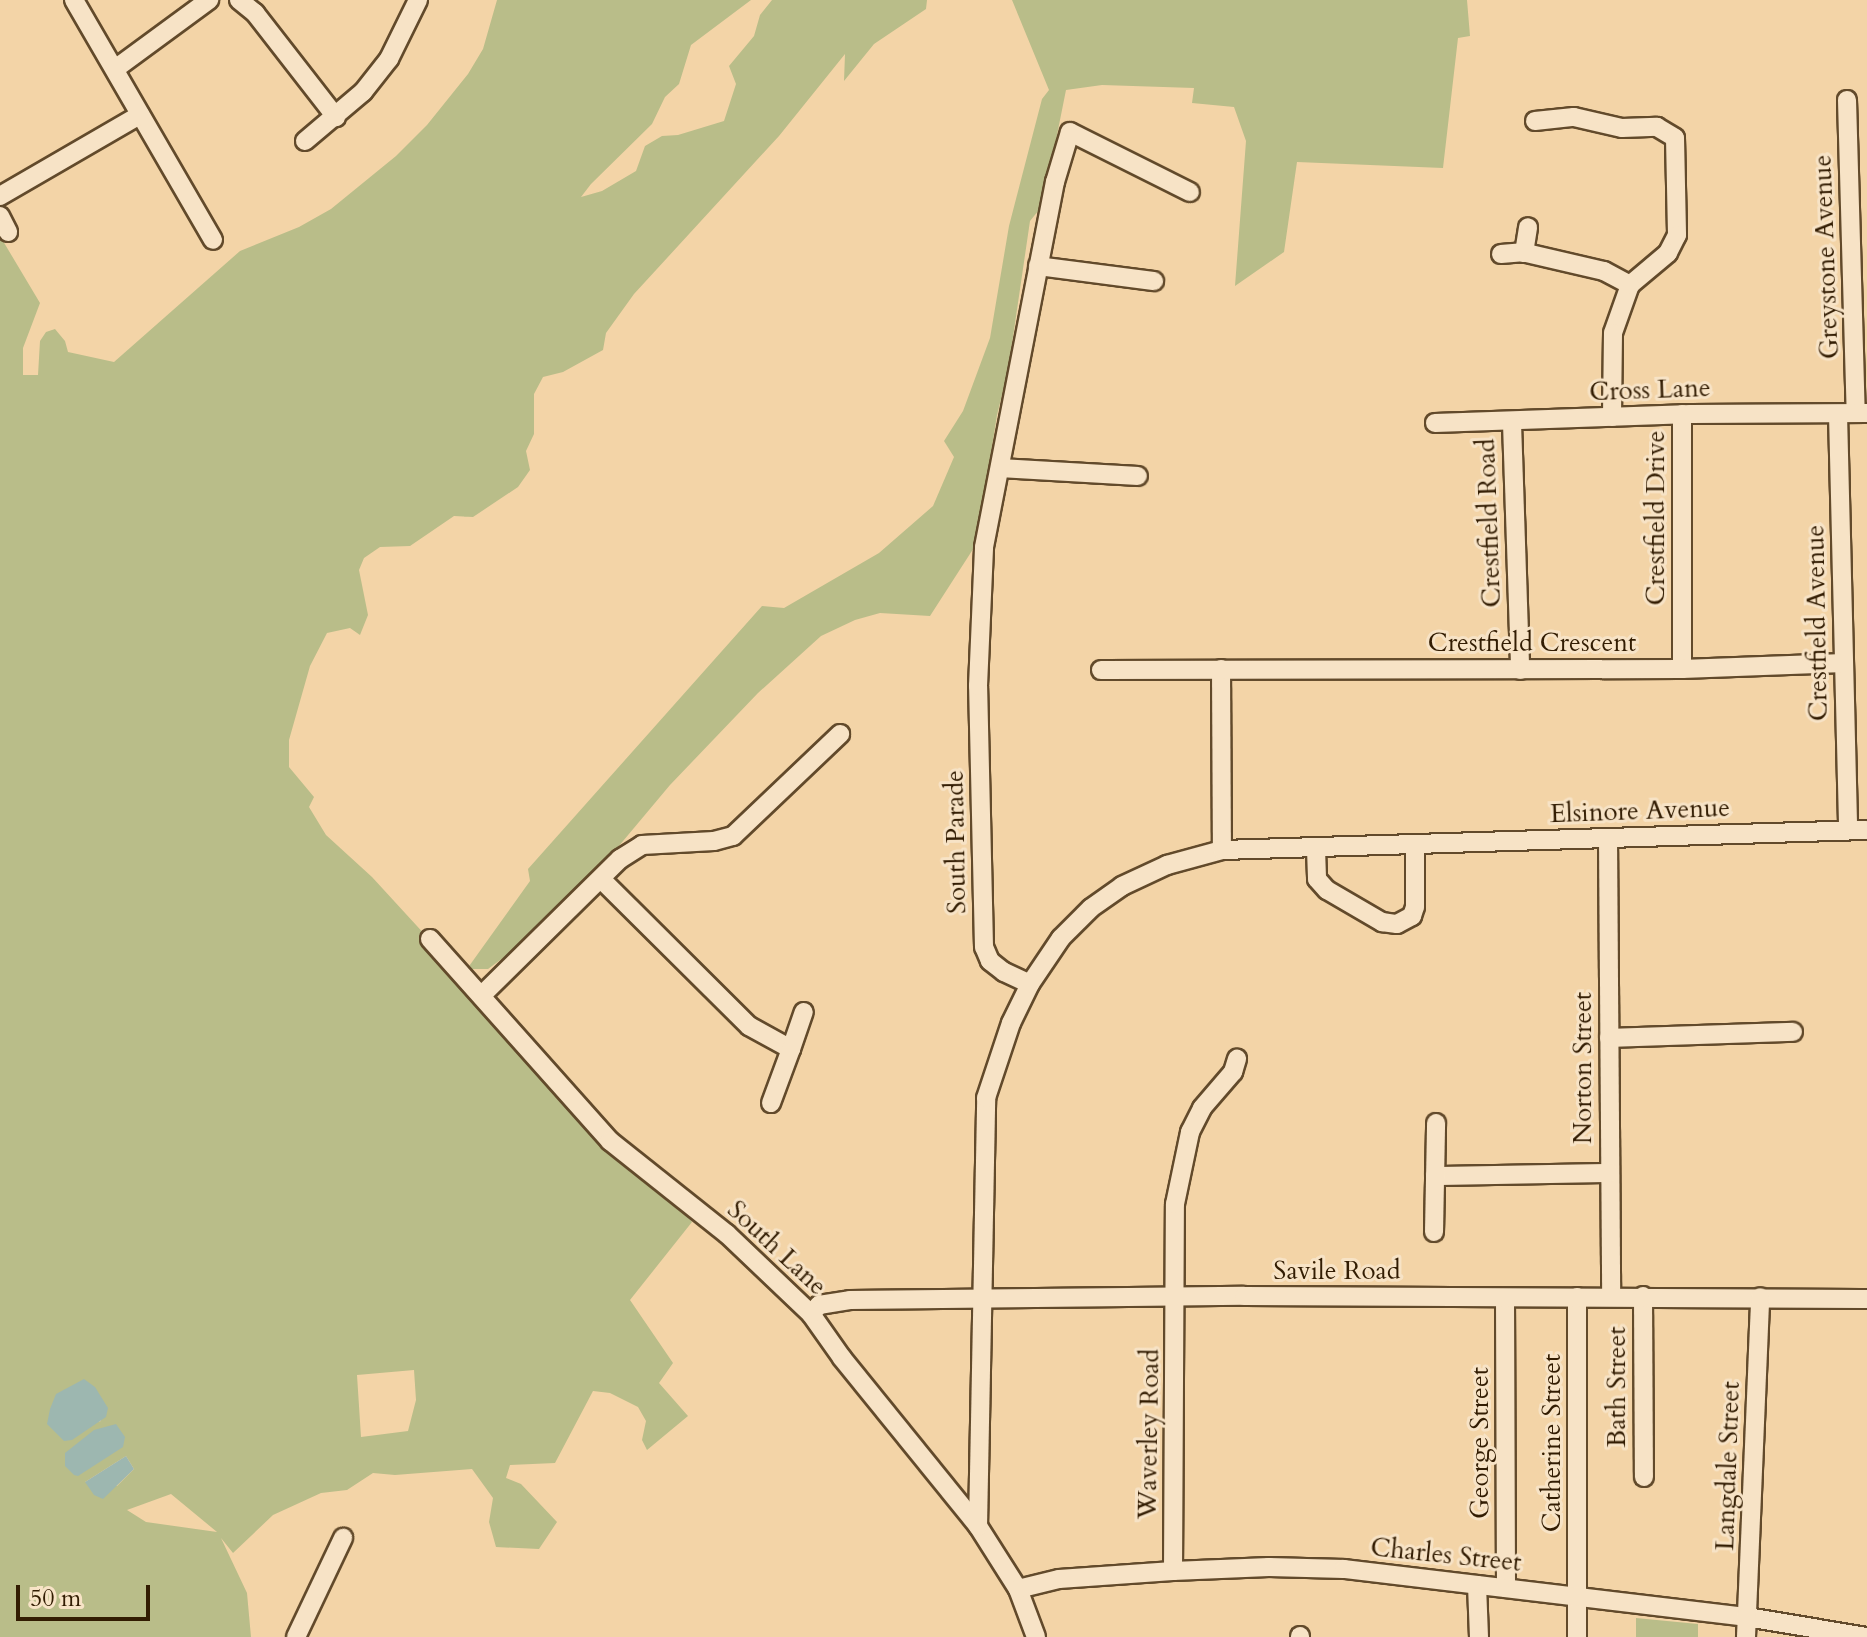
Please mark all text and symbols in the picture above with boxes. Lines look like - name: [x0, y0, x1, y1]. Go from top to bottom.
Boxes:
- street label: Greystone Avenue: [1807, 154, 1845, 360]
- street label: Cross Lane: [1589, 372, 1711, 408]
- street label: Crestfield Drive: [1640, 431, 1672, 605]
- street label: Crestfield Road: [1470, 438, 1508, 608]
- street label: Crestfield Avenue: [1800, 525, 1834, 721]
- street label: Crestfield Crescent: [1428, 627, 1636, 659]
- street label: South Parade: [939, 770, 973, 914]
- street label: Elsinore Avenue: [1549, 792, 1731, 830]
- street label: Norton Street: [1567, 992, 1599, 1144]
- street label: South Lane: [721, 1194, 833, 1302]
- street label: Savile Road: [1273, 1255, 1401, 1287]
- street label: Bath Street: [1601, 1327, 1633, 1447]
- street label: Waverley Road: [1132, 1348, 1166, 1520]
- street label: Catherine Street: [1536, 1354, 1568, 1532]
- street label: George Street: [1464, 1367, 1496, 1519]
- street label: Langdale Street: [1709, 1381, 1747, 1551]
- street label: Charles Street: [1369, 1532, 1523, 1578]
- scale bar: [20, 1569, 154, 1619]
- text: 50 m: [30, 1582, 81, 1615]

